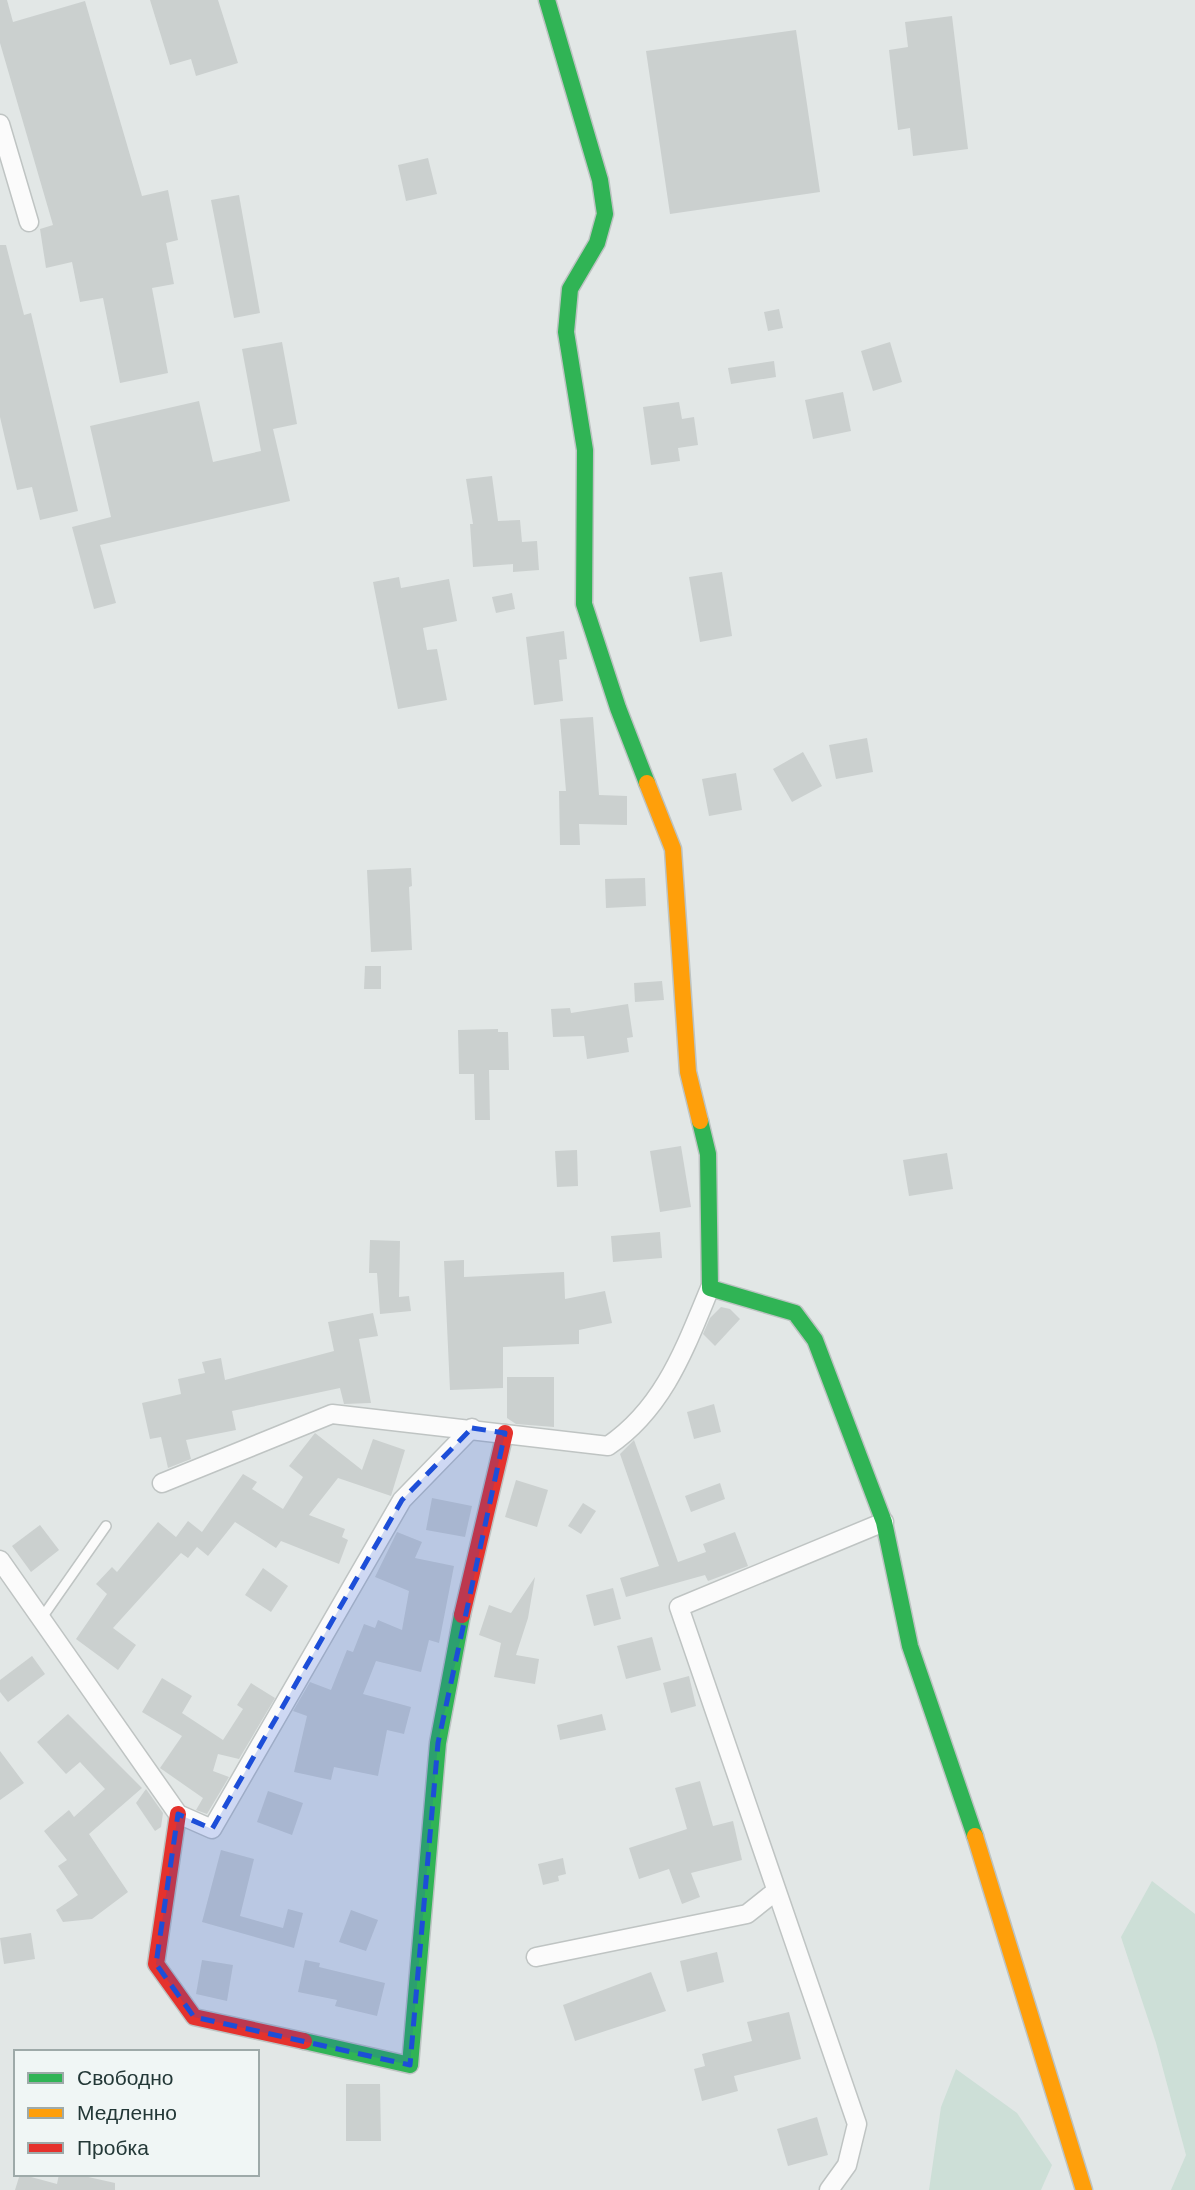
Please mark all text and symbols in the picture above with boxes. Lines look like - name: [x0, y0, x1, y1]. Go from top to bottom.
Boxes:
- legend: [14, 2050, 259, 2176]
- text: Свободно: [77, 2065, 174, 2090]
- text: Медленно: [77, 2100, 177, 2125]
- text: Пробка: [77, 2135, 149, 2160]

